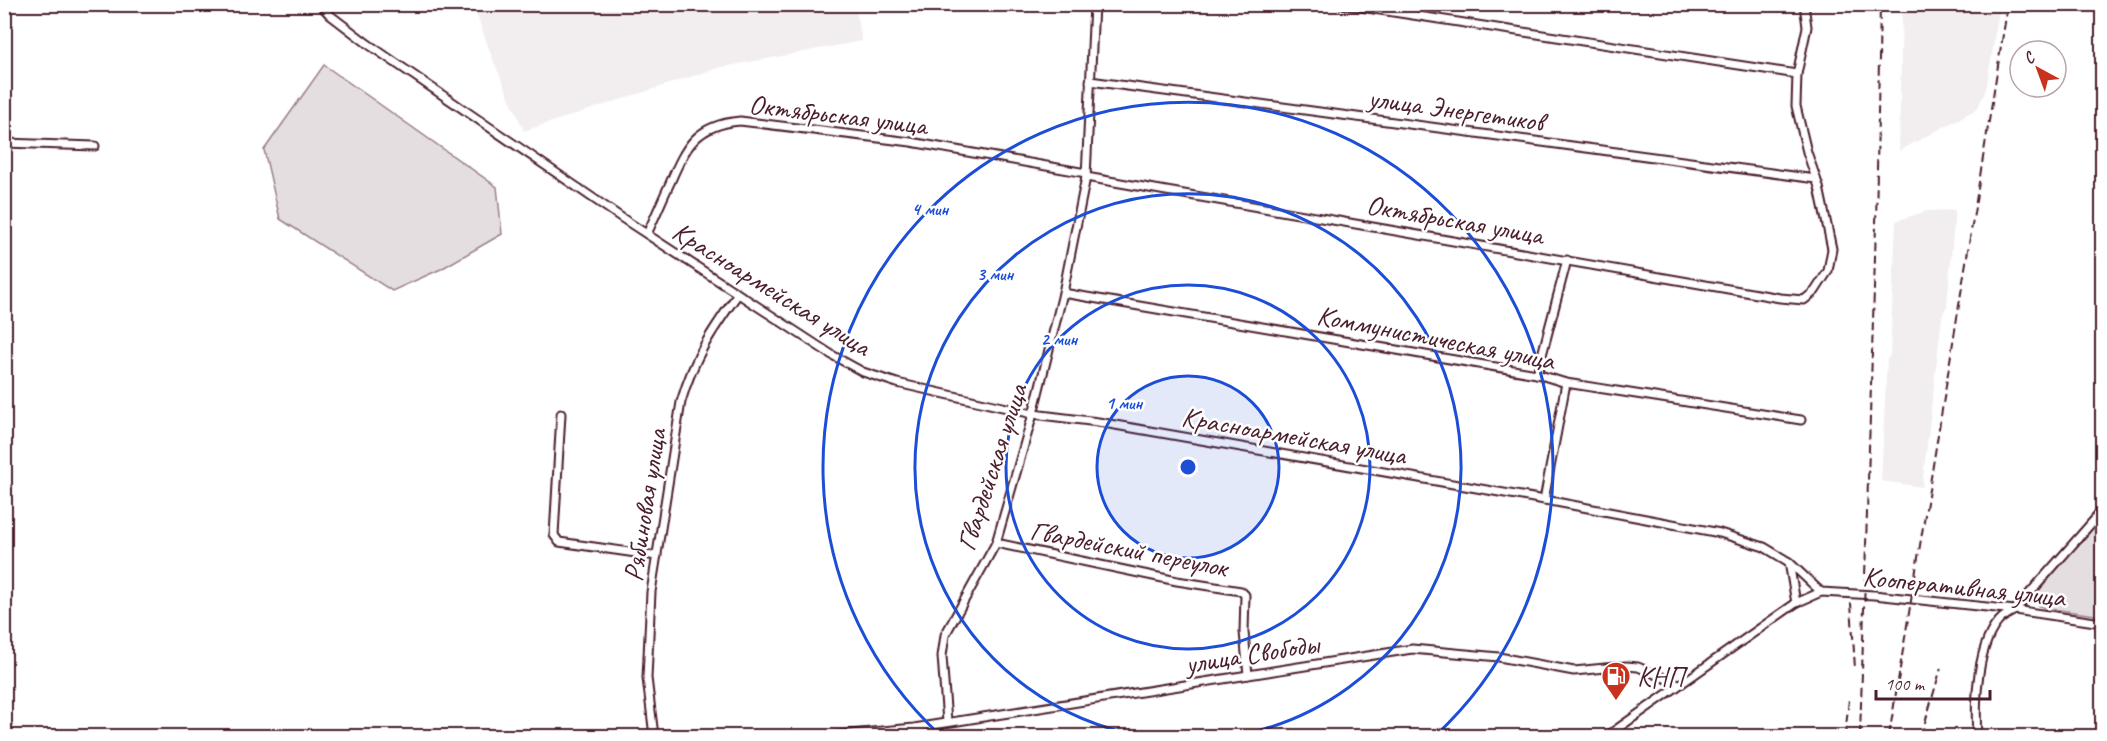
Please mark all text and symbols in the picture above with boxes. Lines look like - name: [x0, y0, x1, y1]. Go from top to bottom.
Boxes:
- north arrow: [2008, 39, 2068, 99]
- text: С: [2019, 47, 2040, 69]
- street label: улица Энергетиков: [1364, 80, 1551, 140]
- street label: Октябрьская улица: [747, 86, 931, 143]
- street label: Октябрьская улица: [1364, 187, 1549, 253]
- text: 4 мин: [912, 198, 949, 220]
- street label: Красноармейская улица: [666, 213, 879, 364]
- text: 3 мин: [977, 263, 1014, 285]
- street label: Коммунистическая улица: [1314, 297, 1559, 378]
- text: 2 мин: [1041, 328, 1078, 350]
- street label: Гвардейская улица: [948, 378, 1035, 555]
- text: 1 мин: [1106, 392, 1143, 414]
- street label: Красноармейская улица: [1179, 399, 1411, 473]
- street label: Рябиновая улица: [615, 425, 674, 584]
- centre of rings: [1178, 457, 1198, 477]
- street label: Гвардейский переулок: [1027, 512, 1233, 585]
- street label: Кооперативная улица: [1861, 558, 2068, 615]
- street label: улица Свободы: [1181, 625, 1324, 682]
- place label: КНП: [1637, 659, 1689, 694]
- fuel station icon: КНП: [1600, 660, 1632, 702]
- scale bar: [1876, 663, 1990, 701]
- text: 100 m: [1885, 673, 1926, 695]

